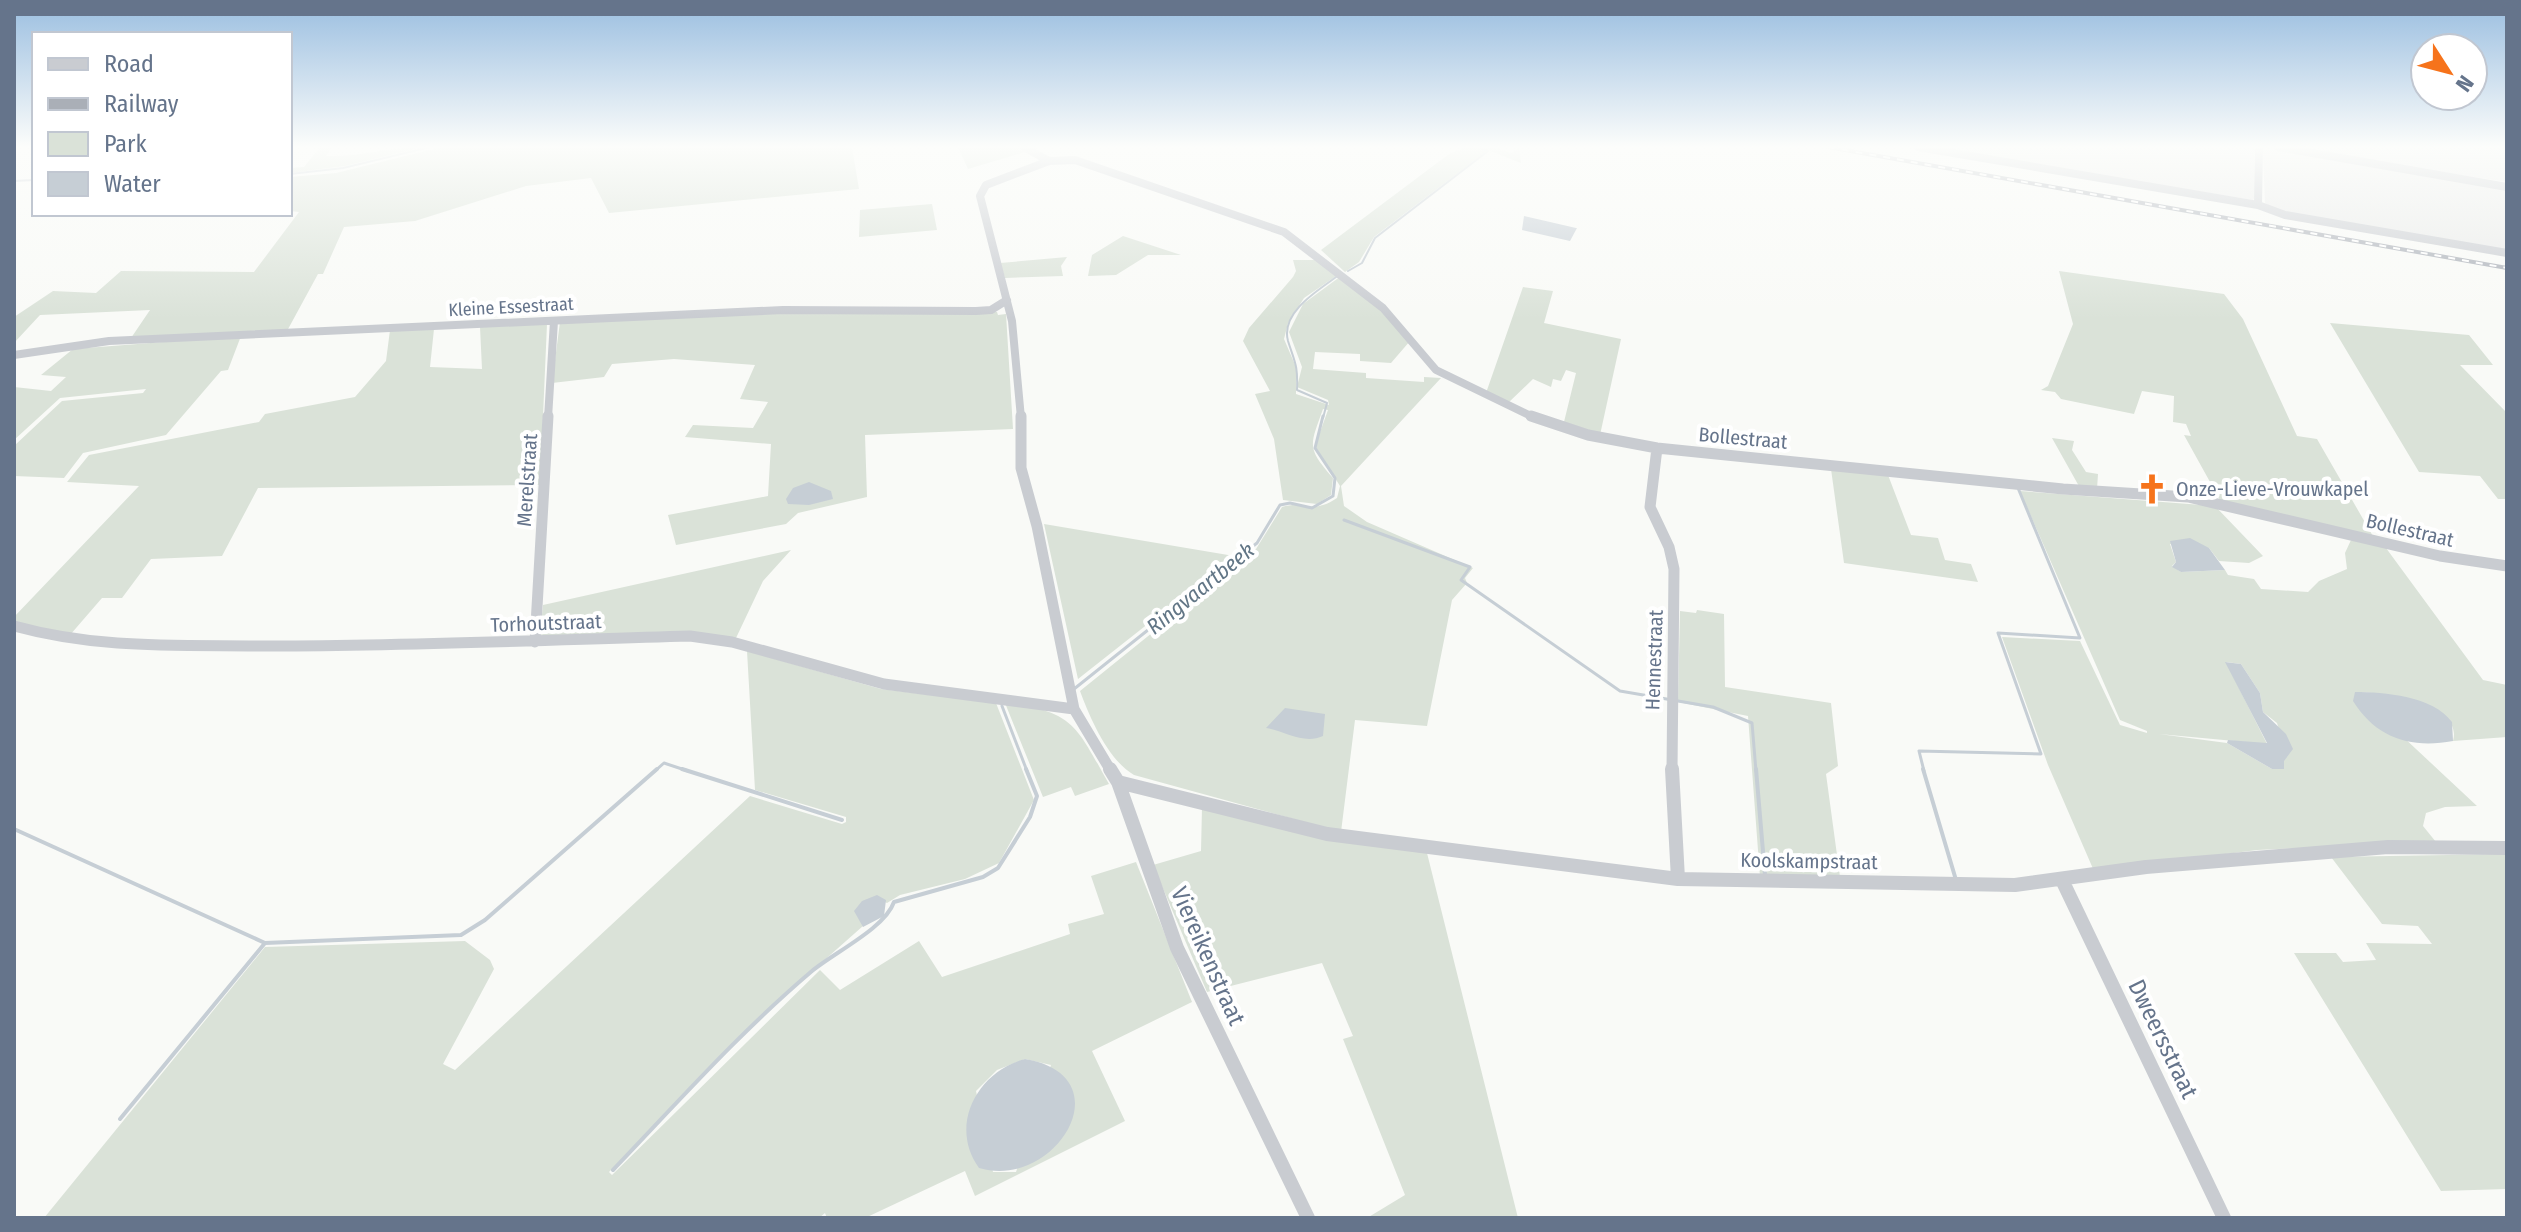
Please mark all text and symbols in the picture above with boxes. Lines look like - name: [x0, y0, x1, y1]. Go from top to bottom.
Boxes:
- legend: [32, 32, 292, 216]
- north arrow: [2409, 32, 2489, 112]
- text: Road: [104, 50, 154, 78]
- text: N: [2450, 70, 2480, 97]
- text: Railway: [104, 90, 179, 118]
- text: Park: [104, 130, 147, 158]
- text: Water: [104, 170, 161, 198]
- street label: Kleine Essestraat: [448, 293, 574, 321]
- street label: Bollestraat: [1697, 422, 1789, 454]
- street label: Merelstraat: [512, 432, 542, 527]
- church icon: Onze-Lieve-Vrouwkapel: [2135, 472, 2169, 506]
- place label: Onze-Lieve-Vrouwkapel: [2176, 477, 2369, 501]
- street label: Bollestraat: [2364, 508, 2457, 552]
- water label: Ringvaartbeek: [1141, 537, 1260, 640]
- street label: Torhoutstraat: [490, 609, 602, 637]
- street label: Hennestraat: [1640, 609, 1668, 711]
- street label: Koolskampstraat: [1740, 848, 1878, 874]
- street label: Viereikenstraat: [1165, 883, 1251, 1030]
- street label: Dweersstraat: [2122, 975, 2204, 1103]

